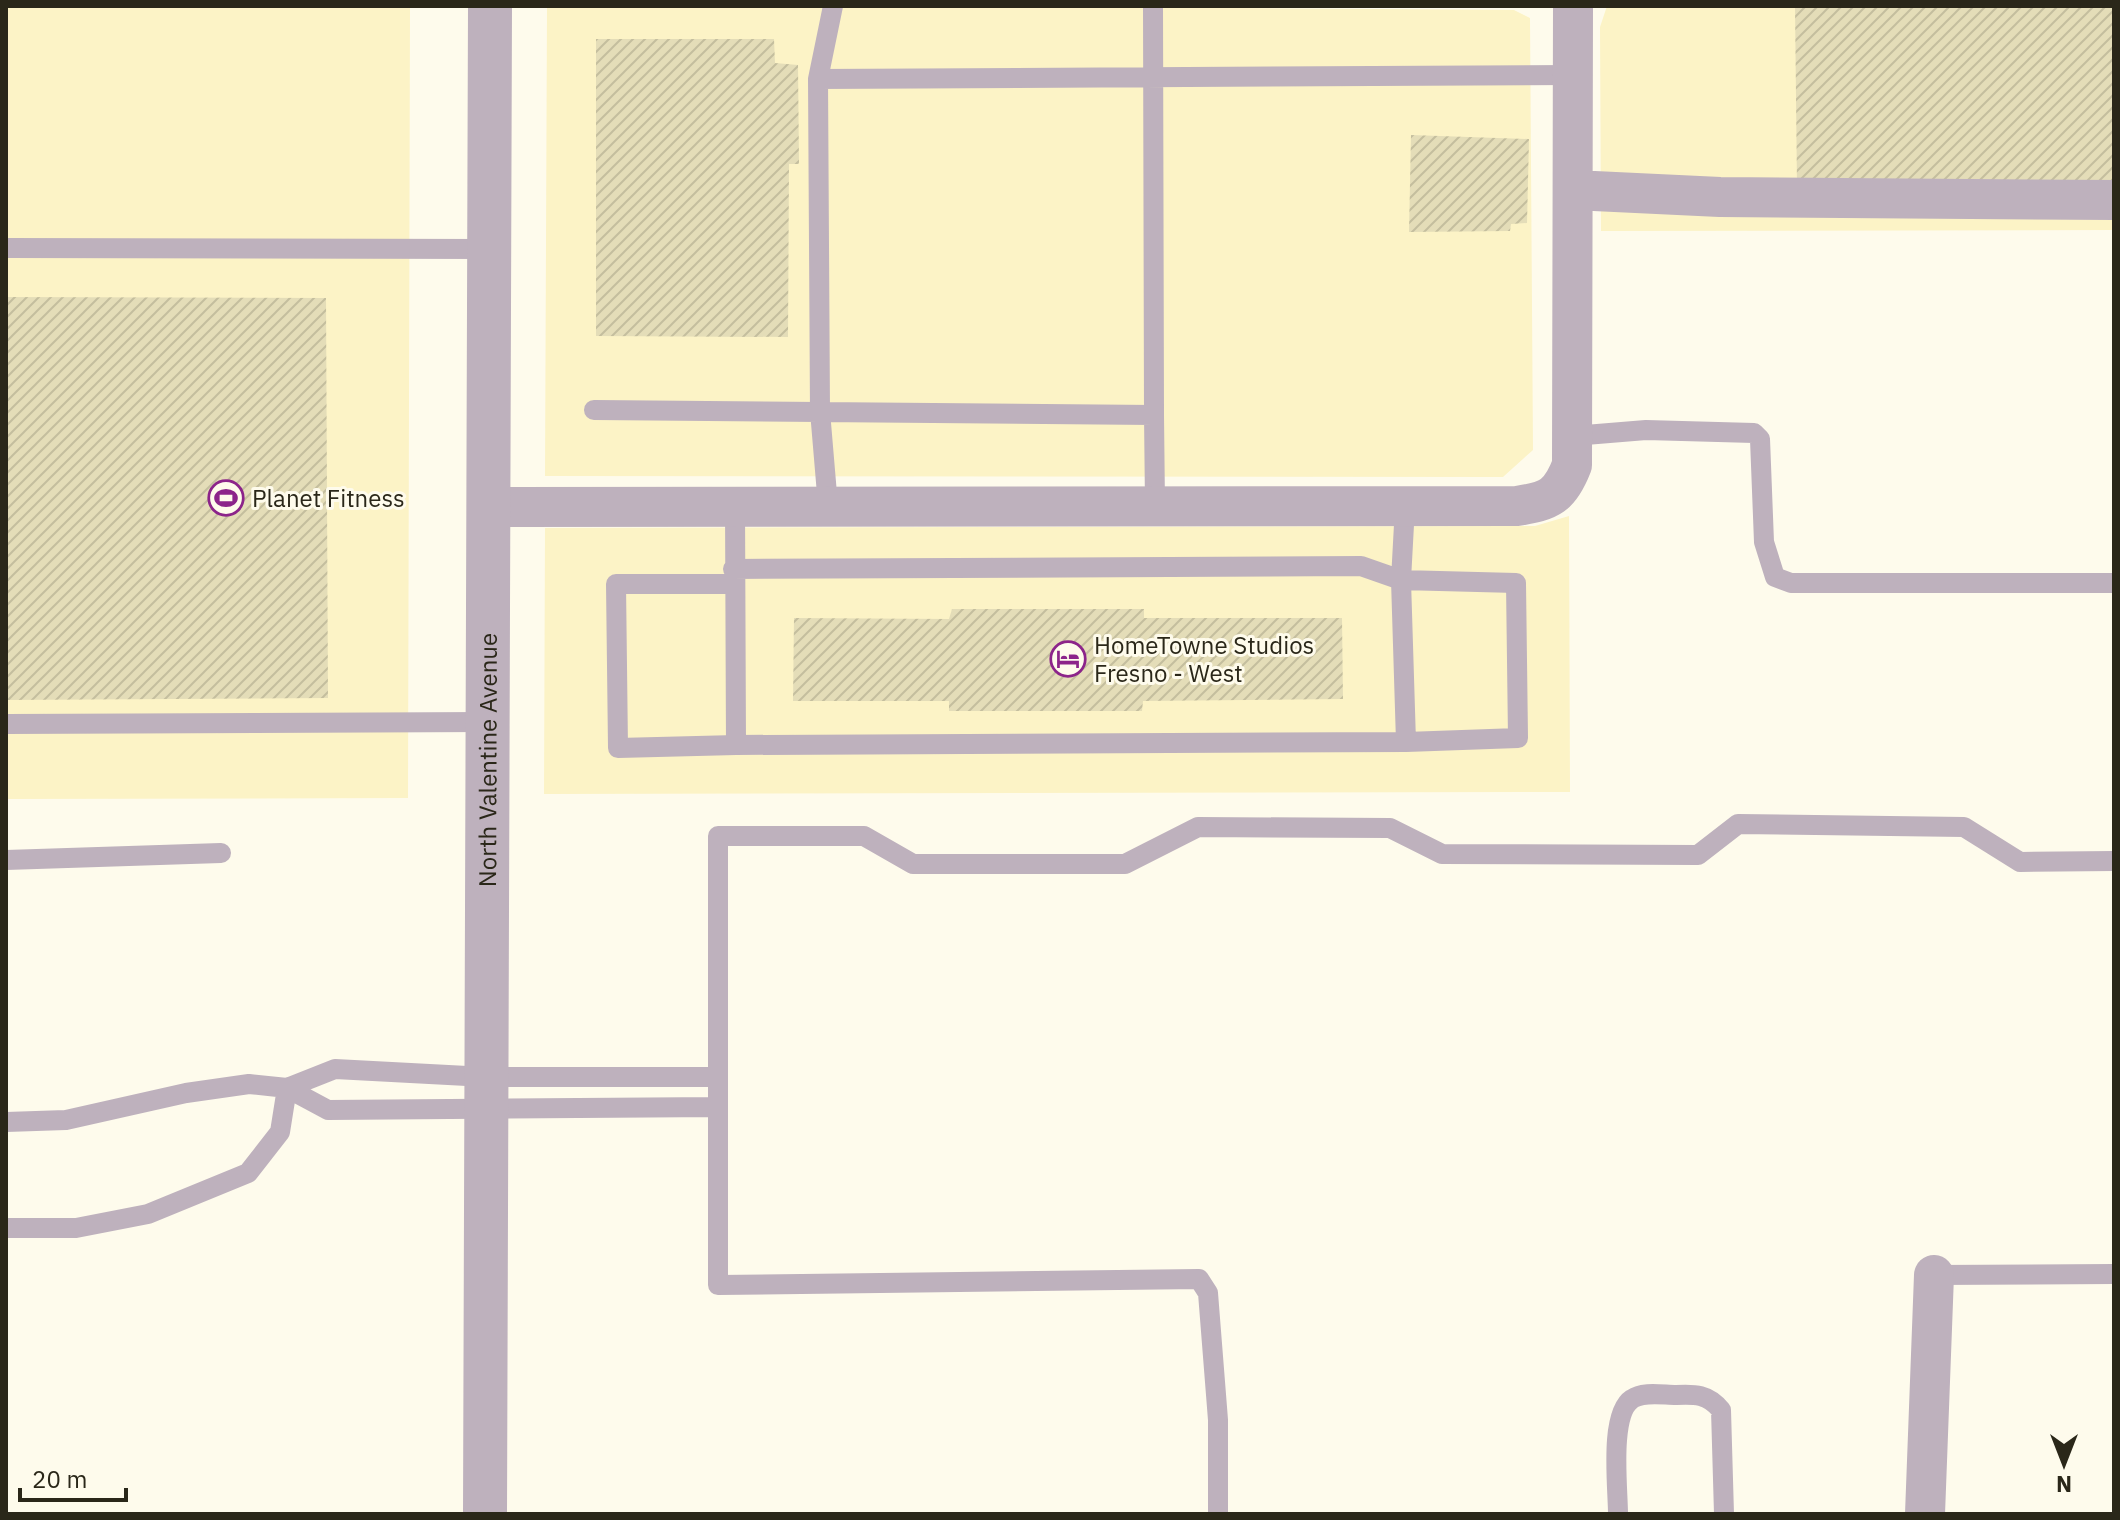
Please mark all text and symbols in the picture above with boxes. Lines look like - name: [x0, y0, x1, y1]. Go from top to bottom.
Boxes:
- sports icon: Planet Fitness: [207, 479, 245, 517]
- place label: Planet Fitness: [252, 482, 405, 514]
- place label: HomeTowne Studios Fresno - West: [1094, 629, 1314, 689]
- street label: North Valentine Avenue: [471, 633, 504, 887]
- hotel icon: HomeTowne Studios Fresno - West: [1049, 640, 1087, 678]
- north arrow: [2024, 1424, 2104, 1504]
- scale bar: [20, 1452, 126, 1502]
- text: 20 m: [32, 1463, 87, 1495]
- text: N: [2056, 1470, 2072, 1499]

